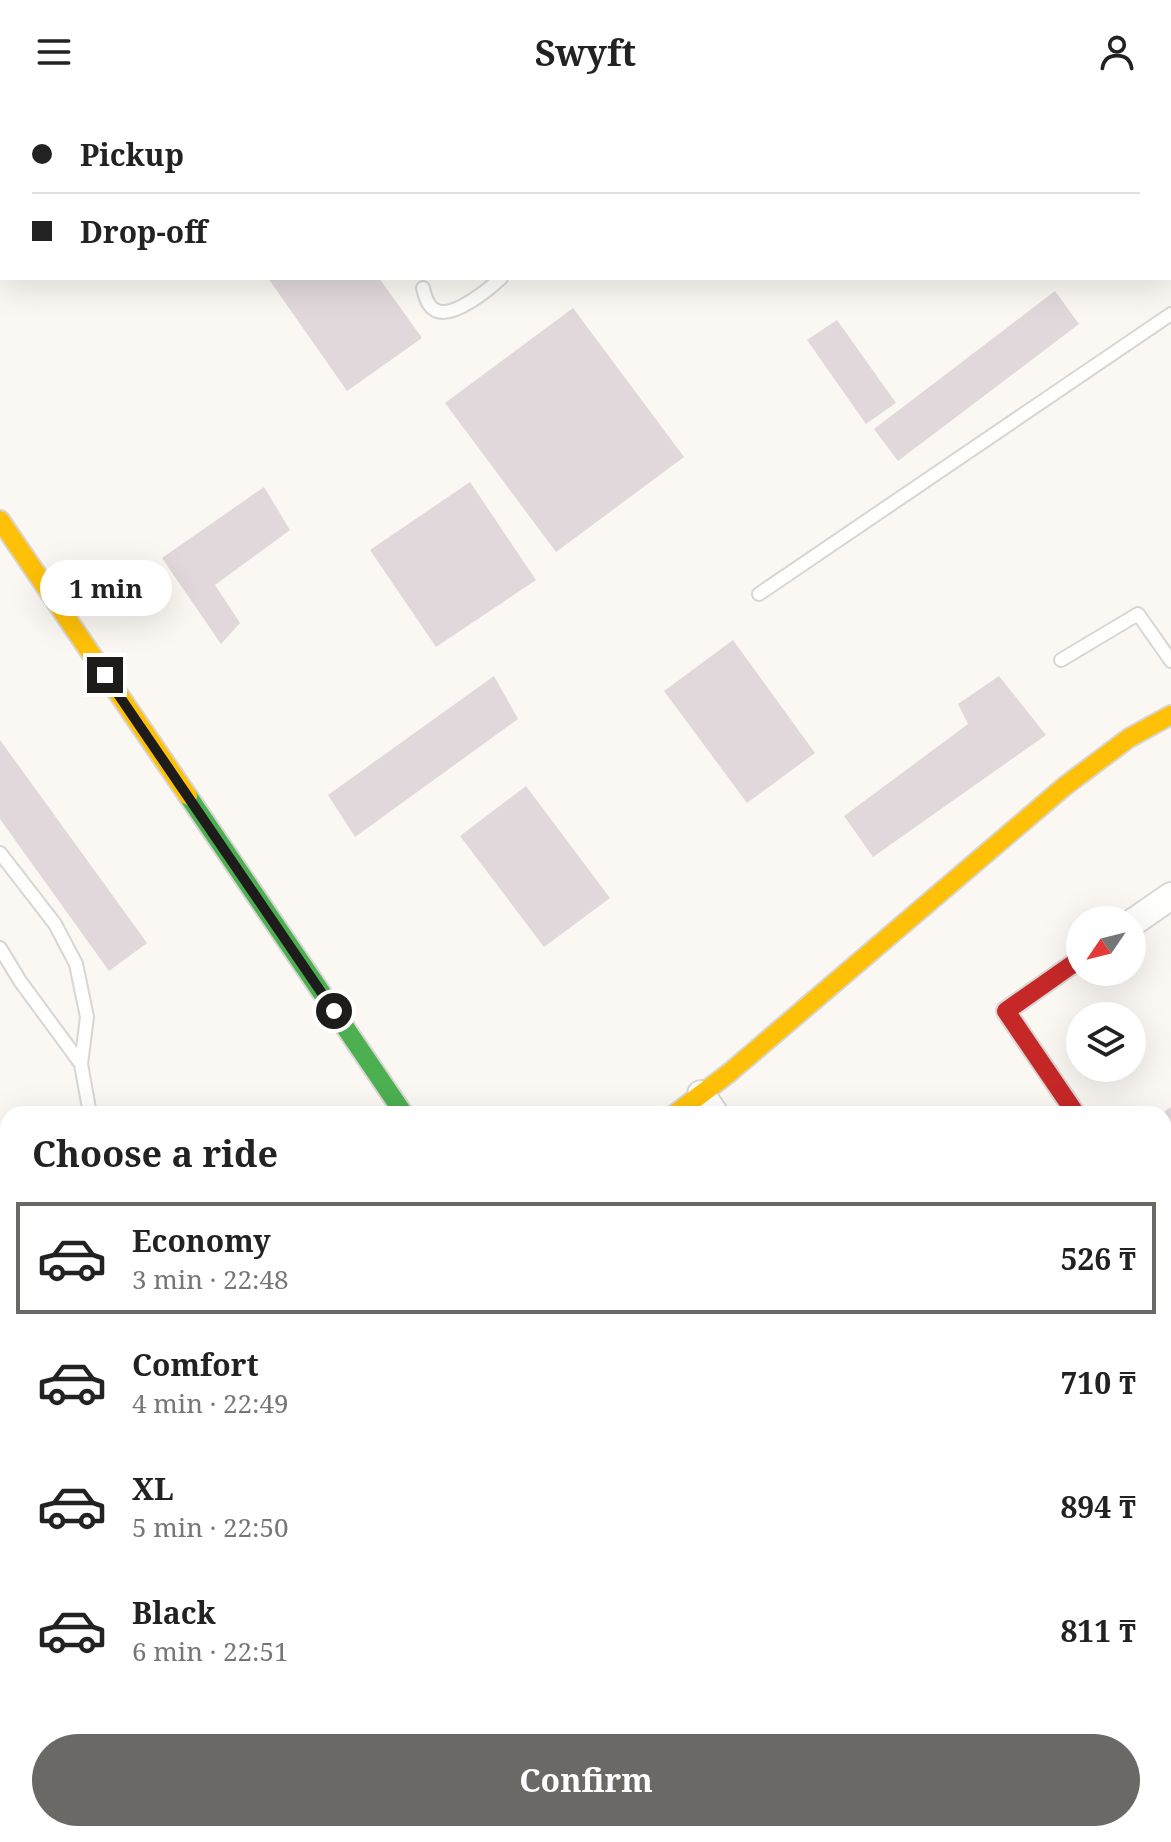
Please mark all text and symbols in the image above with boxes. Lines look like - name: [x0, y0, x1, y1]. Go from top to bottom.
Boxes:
- text: Swyft: [535, 28, 636, 77]
- icon: menu: [32, 30, 76, 74]
- icon: person: [1095, 30, 1139, 74]
- text: Pickup: [80, 134, 184, 175]
- text: Drop-off: [80, 211, 207, 252]
- callout: 1 min: [39, 559, 171, 615]
- text: 1 min: [69, 570, 143, 606]
- route end: [87, 657, 123, 693]
- north arrow: [1066, 906, 1146, 986]
- map controls: [1066, 906, 1146, 1082]
- route start: [316, 993, 352, 1029]
- button: layers: [1066, 1002, 1146, 1082]
- text: Choose a ride: [32, 1129, 278, 1178]
- text: Economy: [132, 1220, 271, 1261]
- icon: car: [36, 1222, 108, 1294]
- text: 526 ₸: [1060, 1238, 1136, 1279]
- text: 3 min · 22:48: [132, 1261, 289, 1297]
- text: Comfort: [132, 1344, 259, 1385]
- icon: car: [36, 1346, 108, 1418]
- text: 710 ₸: [1060, 1362, 1136, 1403]
- text: 4 min · 22:49: [132, 1385, 289, 1421]
- text: XL: [132, 1468, 174, 1509]
- icon: car: [36, 1470, 108, 1542]
- text: 894 ₸: [1060, 1486, 1136, 1527]
- text: 5 min · 22:50: [132, 1509, 289, 1545]
- text: Black: [132, 1592, 216, 1633]
- icon: car: [36, 1594, 108, 1666]
- text: 811 ₸: [1060, 1610, 1136, 1651]
- text: 6 min · 22:51: [132, 1633, 289, 1669]
- button: Confirm: [32, 1734, 1140, 1826]

